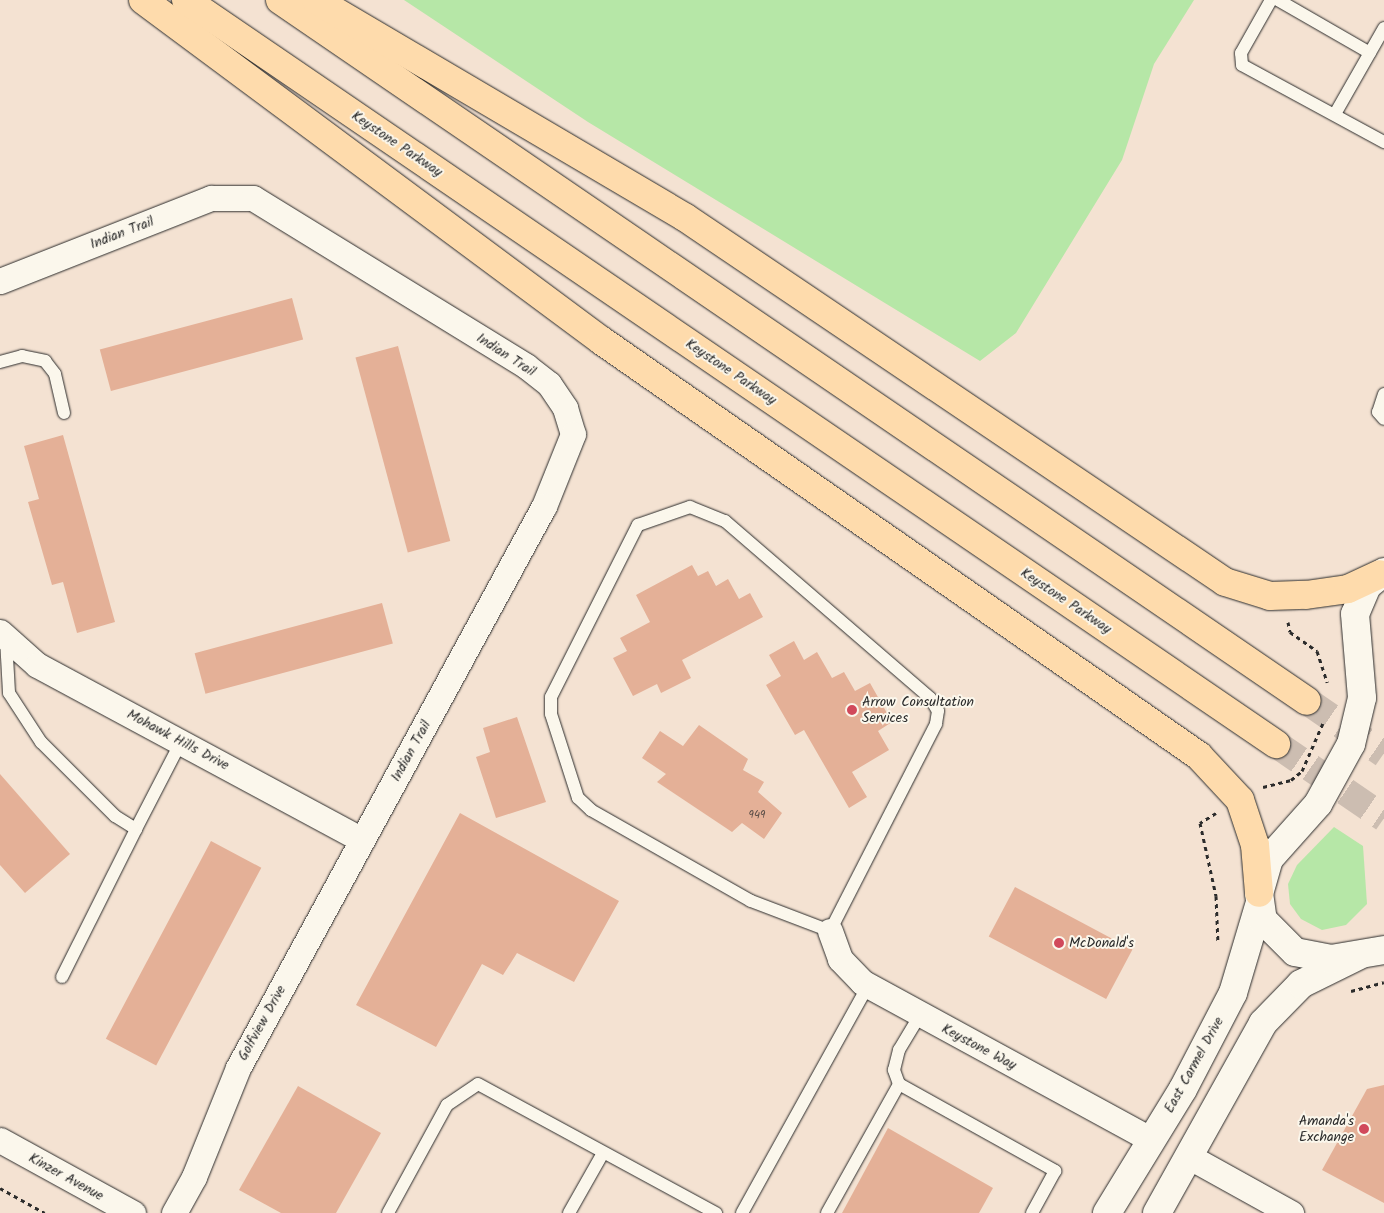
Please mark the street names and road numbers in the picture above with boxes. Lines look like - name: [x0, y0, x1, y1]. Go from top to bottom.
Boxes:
- street label: Keystone Parkway: [348, 107, 446, 181]
- street label: Indian Trail: [88, 213, 156, 253]
- street label: Indian Trail: [473, 330, 539, 380]
- street label: Keystone Parkway: [682, 335, 780, 409]
- street label: Keystone Parkway: [1017, 564, 1115, 638]
- street label: Mohawk Hills Drive: [124, 706, 232, 774]
- street label: Indian Trail: [387, 718, 435, 784]
- street label: Golfview Drive: [234, 982, 290, 1064]
- street label: East Carmel Drive: [1161, 1014, 1227, 1116]
- street label: Keystone Way: [939, 1020, 1019, 1074]
- street label: Kinzer Avenue: [26, 1150, 106, 1204]

